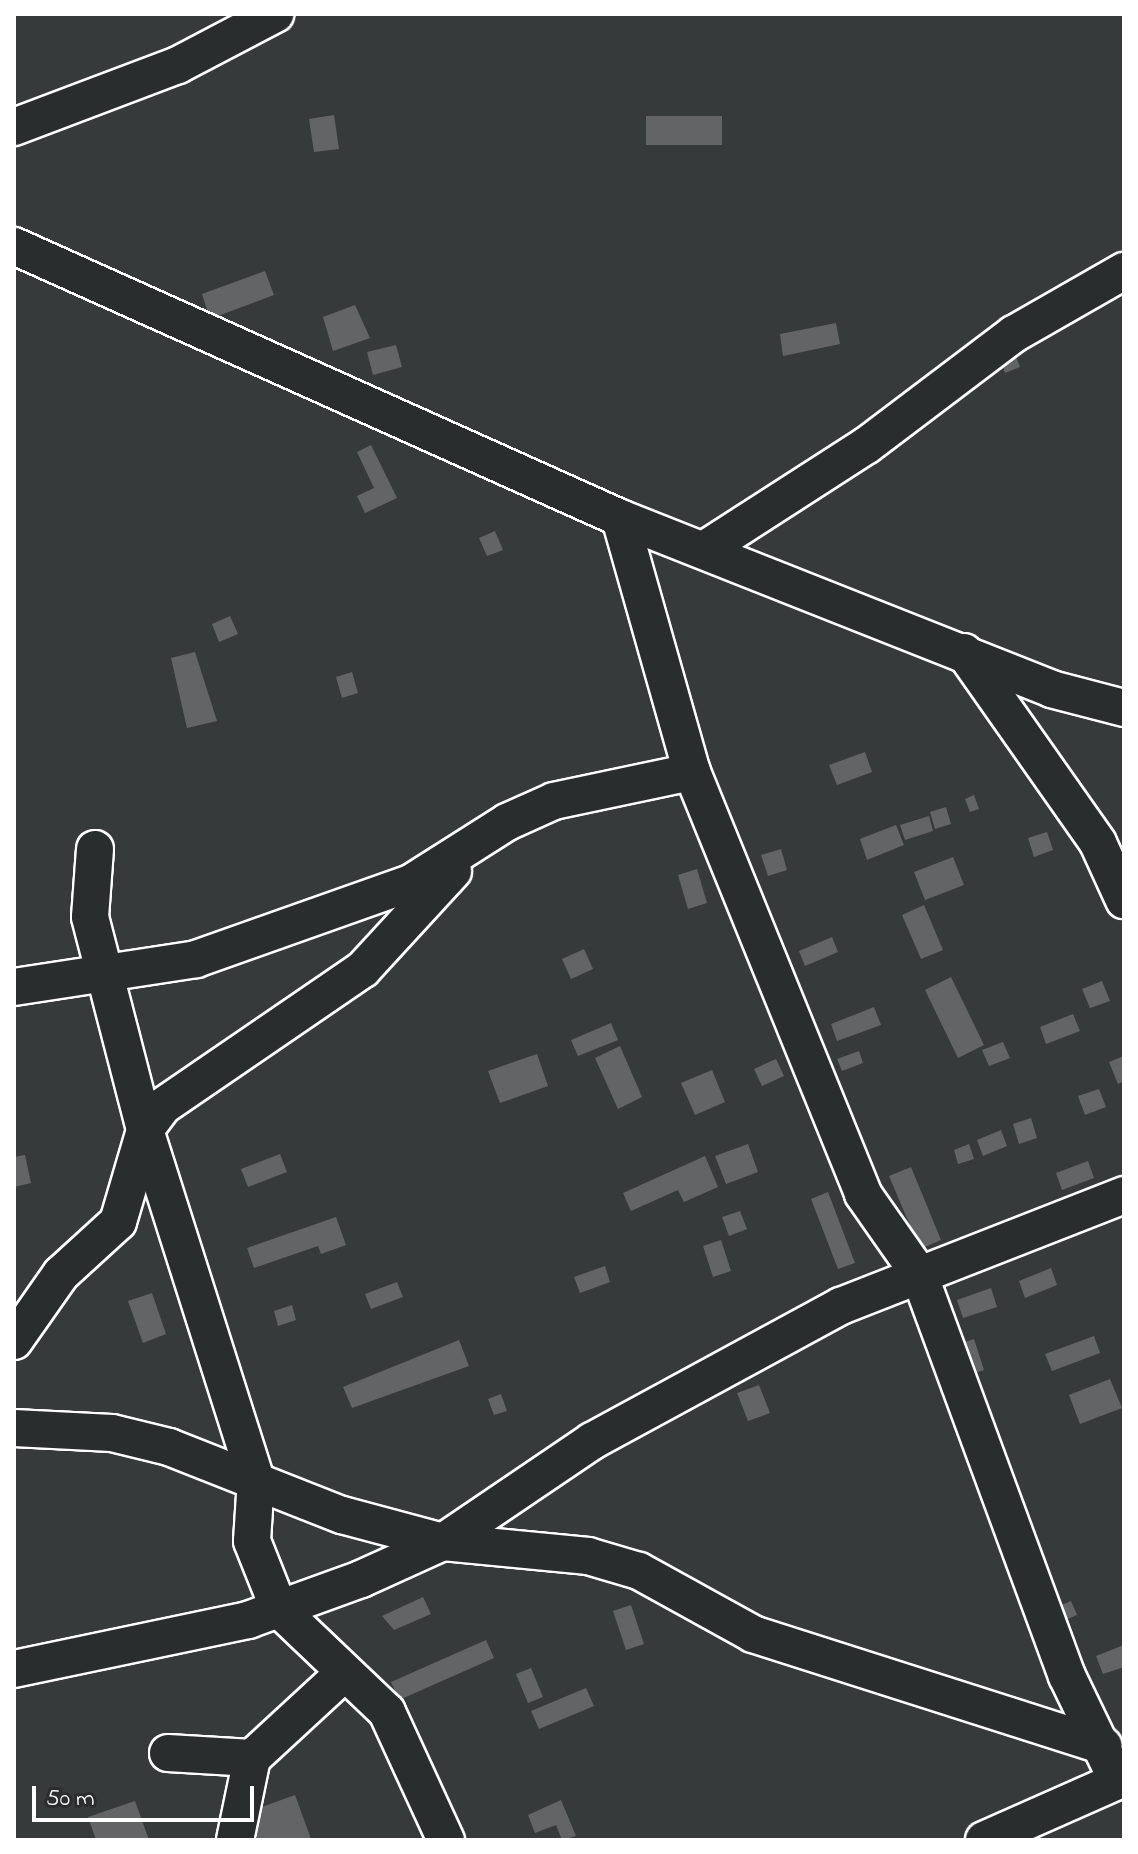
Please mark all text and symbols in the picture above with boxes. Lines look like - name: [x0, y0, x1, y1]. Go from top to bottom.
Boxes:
- scale bar: [36, 1770, 258, 1820]
- text: 50 m: [46, 1782, 95, 1817]

